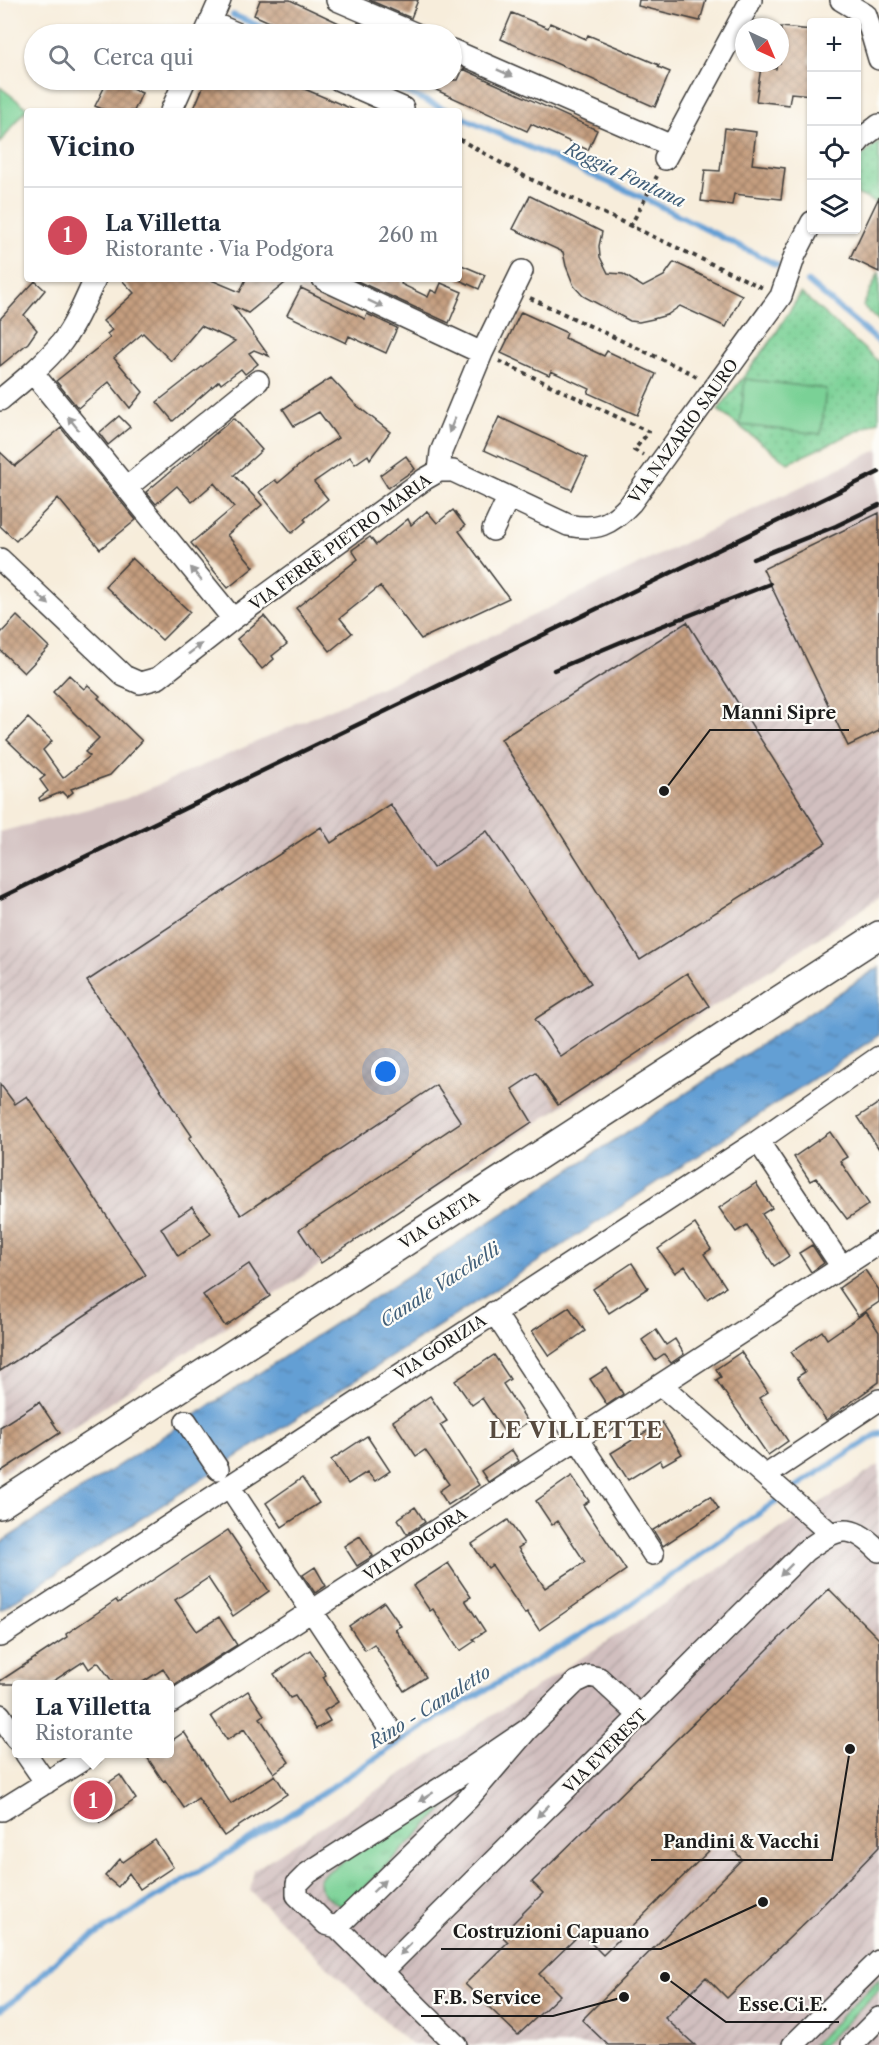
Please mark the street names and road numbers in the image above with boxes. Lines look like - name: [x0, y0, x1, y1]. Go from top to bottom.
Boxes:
- street label: VIA NAZARIO SAURO: [623, 355, 742, 508]
- street label: VIA FERRÈ PIETRO MARIA: [245, 469, 436, 615]
- street label: VIA GAETA: [394, 1186, 484, 1254]
- street label: VIA GORIZIA: [389, 1309, 491, 1385]
- street label: VIA PODGORA: [359, 1502, 471, 1585]
- street label: VIA EVEREST: [558, 1705, 651, 1798]

